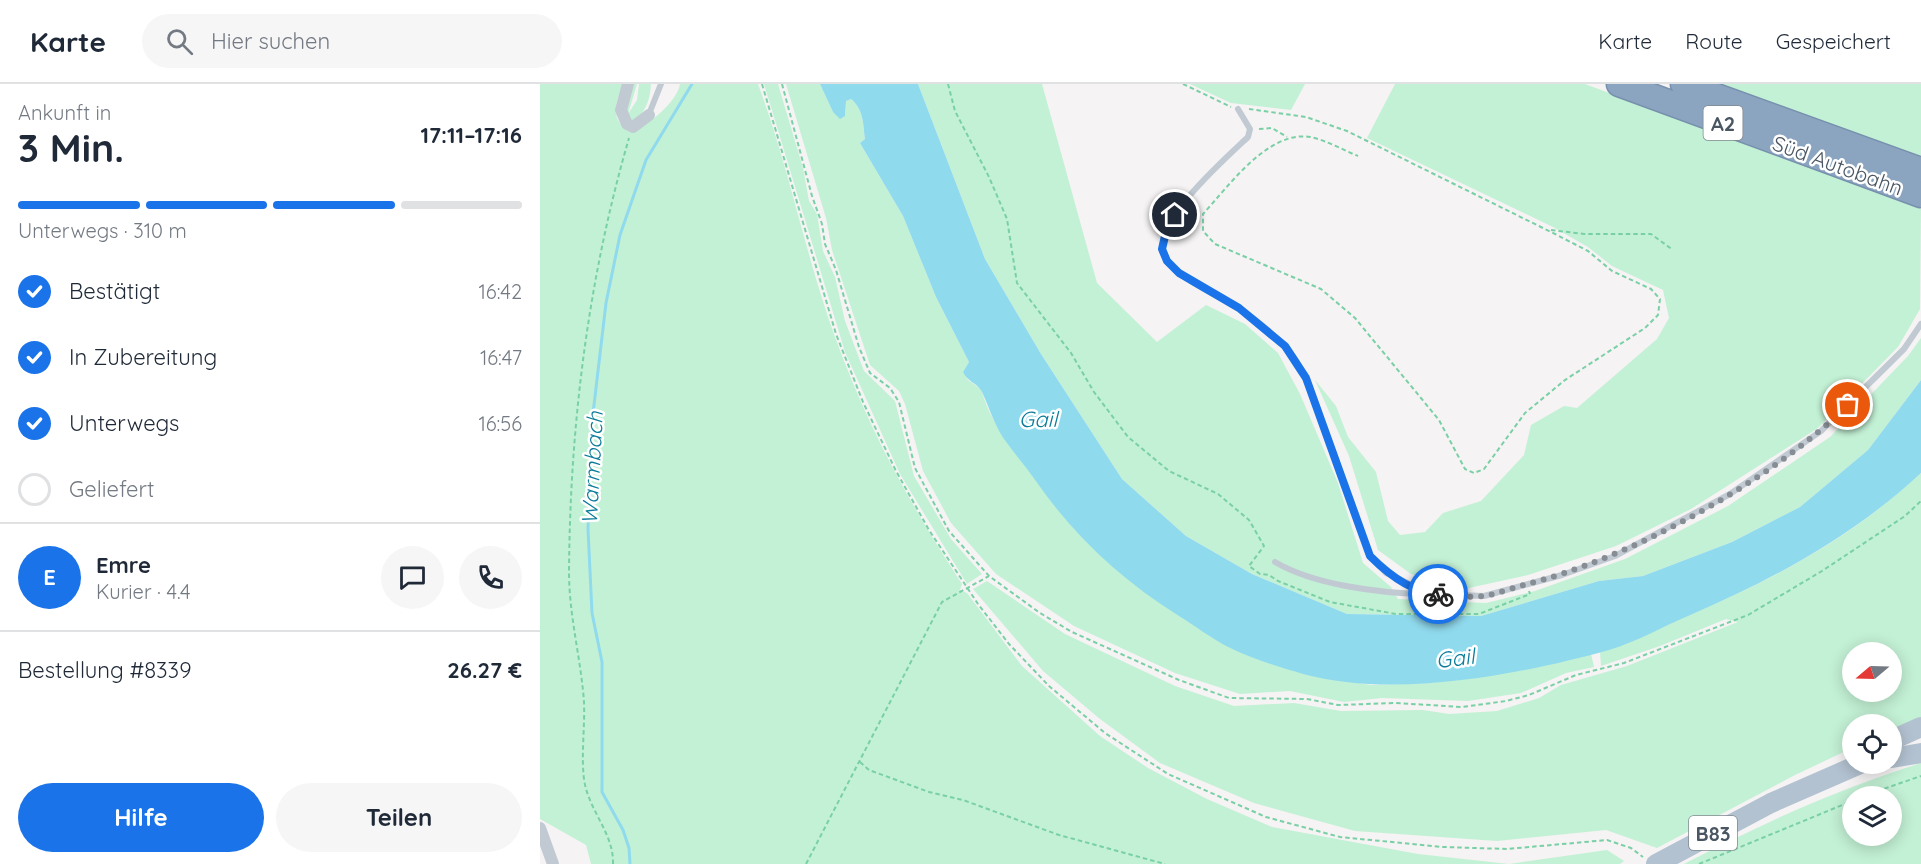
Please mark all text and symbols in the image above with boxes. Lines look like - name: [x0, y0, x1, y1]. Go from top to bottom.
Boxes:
- search box: [142, 14, 562, 68]
- text: Karte: [30, 24, 106, 59]
- icon: search: [163, 25, 196, 58]
- text: Hier suchen: [211, 27, 330, 55]
- text: Karte: [1598, 28, 1652, 54]
- text: Route: [1685, 28, 1743, 54]
- text: Gespeichert: [1776, 28, 1891, 54]
- text: Ankunft in: [18, 100, 111, 125]
- road number: A2: [1704, 106, 1742, 140]
- text: 17:11–17:16: [420, 121, 522, 149]
- text: 3 Min.: [18, 123, 124, 172]
- street label: Süd Autobahn: [1769, 129, 1907, 201]
- pin: [1149, 189, 1200, 240]
- icon: home: [1158, 198, 1191, 231]
- text: Unterwegs · 310 m: [18, 218, 187, 243]
- icon: check: [18, 275, 51, 308]
- text: Bestätigt: [69, 277, 160, 305]
- text: 16:42: [478, 279, 522, 304]
- icon: check: [18, 341, 51, 374]
- text: In Zubereitung: [69, 343, 217, 371]
- text: 16:47: [480, 345, 522, 370]
- pin: [1822, 379, 1873, 430]
- icon: bag: [1831, 388, 1864, 421]
- water label: Gail: [1019, 405, 1060, 433]
- icon: check: [18, 407, 51, 440]
- text: Unterwegs: [69, 409, 179, 437]
- water label: Warmbach: [575, 410, 609, 525]
- text: 16:56: [478, 411, 522, 436]
- text: Geliefert: [69, 475, 154, 503]
- button: chat: [381, 546, 444, 609]
- button: phone: [459, 546, 522, 609]
- text: Emre: [96, 551, 151, 579]
- text: E: [43, 563, 56, 591]
- courier: [1408, 564, 1468, 624]
- icon: bike: [1422, 578, 1455, 611]
- text: Kurier · 4.4: [96, 579, 191, 604]
- water label: Gail: [1434, 641, 1479, 674]
- north arrow: [1842, 642, 1902, 702]
- map controls: [1842, 642, 1902, 846]
- text: Bestellung #8339: [18, 656, 191, 684]
- text: 26.27 €: [447, 656, 522, 684]
- button: locate: [1842, 714, 1902, 774]
- button: Hilfe: [18, 783, 264, 852]
- button: Teilen: [276, 783, 522, 852]
- button: layers: [1842, 786, 1902, 846]
- road number: B83: [1689, 816, 1737, 850]

